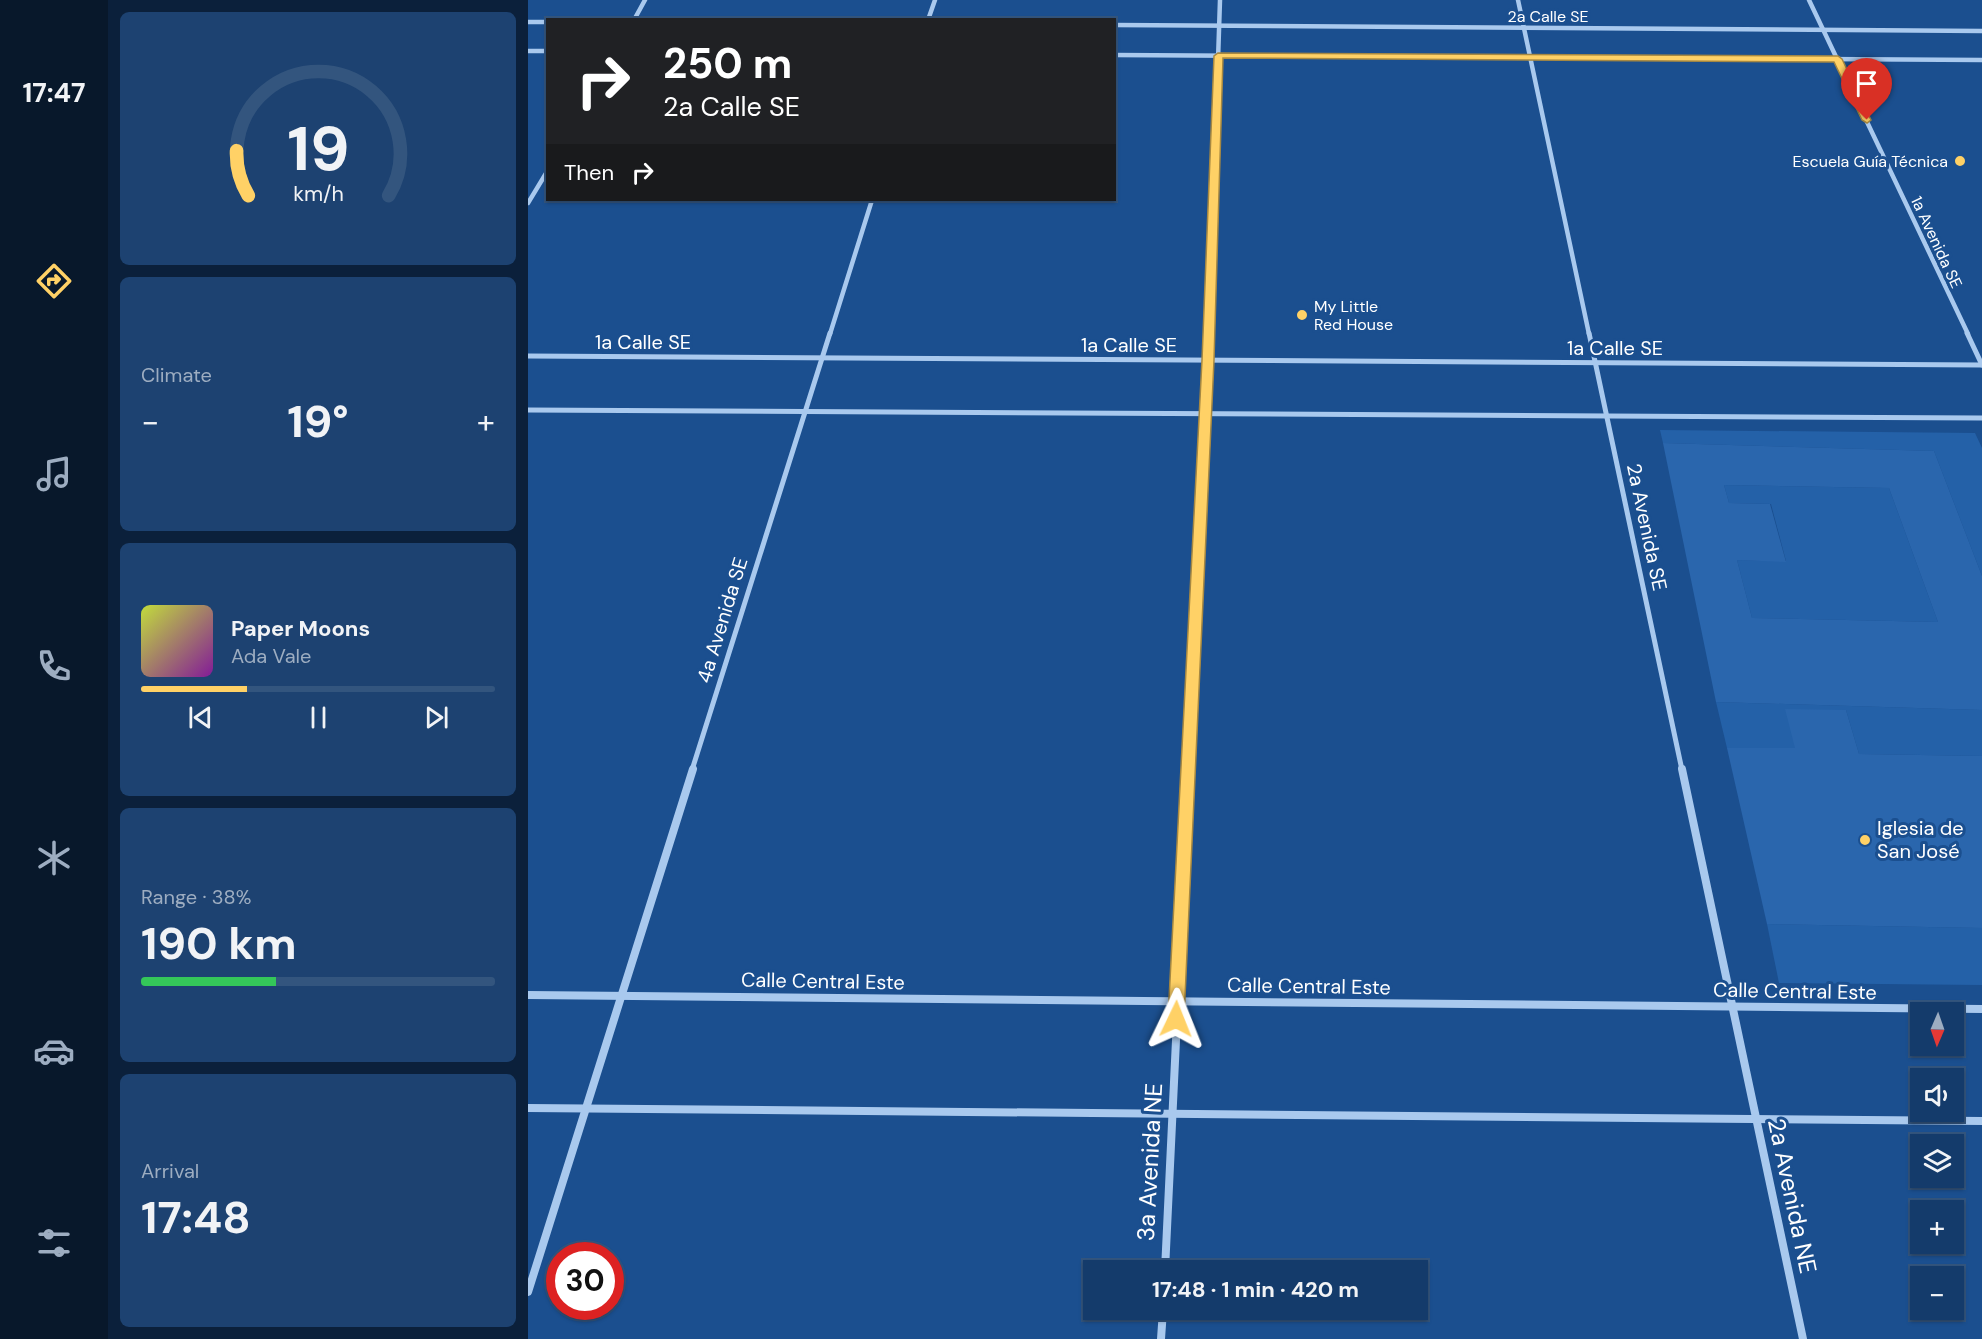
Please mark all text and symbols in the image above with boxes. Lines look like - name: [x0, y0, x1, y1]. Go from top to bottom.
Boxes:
- street label: 2a Calle SE: [1507, 6, 1589, 27]
- text: 250 m: [663, 36, 792, 91]
- icon: right: [564, 42, 642, 120]
- pin: [1841, 58, 1892, 120]
- icon: arrive: [1850, 67, 1883, 100]
- text: 17:47: [22, 75, 86, 110]
- text: 2a Calle SE: [663, 89, 800, 124]
- text: 19: [287, 108, 349, 189]
- place label: Escuela Guía Técnica: [1793, 151, 1948, 172]
- marker: Escuela Guía Técnica: [1953, 154, 1967, 168]
- icon: right: [626, 156, 659, 189]
- text: Then: [564, 158, 614, 187]
- text: km/h: [293, 180, 343, 208]
- street label: 1a Avenida SE: [1906, 193, 1967, 292]
- icon: directions: [33, 260, 75, 302]
- place label: My Little Red House: [1314, 296, 1393, 335]
- marker: My Little Red House: [1295, 308, 1309, 322]
- street label: 1a Calle SE: [595, 329, 691, 355]
- street label: 1a Calle SE: [1081, 332, 1177, 358]
- street label: 1a Calle SE: [1567, 335, 1663, 361]
- text: Climate: [141, 362, 212, 388]
- text: 19°: [287, 392, 349, 451]
- text: −: [141, 400, 159, 443]
- text: +: [477, 400, 495, 443]
- icon: music: [33, 453, 75, 495]
- street label: 2a Avenida SE: [1621, 461, 1673, 593]
- street label: 4a Avenida SE: [691, 554, 753, 686]
- text: Paper Moons: [231, 614, 370, 643]
- text: Ada Vale: [231, 643, 311, 669]
- icon: phone: [33, 645, 75, 687]
- icon: previous: [184, 701, 217, 734]
- icon: pause: [302, 701, 335, 734]
- icon: next: [420, 701, 453, 734]
- place label: Iglesia de San José: [1877, 815, 1964, 864]
- marker: Iglesia de San José: [1858, 833, 1872, 847]
- icon: climate: [33, 837, 75, 879]
- text: Range · 38%: [141, 884, 251, 910]
- text: 190 km: [141, 914, 297, 973]
- street label: Calle Central Este: [741, 967, 905, 995]
- street label: Calle Central Este: [1227, 972, 1391, 1000]
- street label: Calle Central Este: [1713, 977, 1877, 1005]
- position arrow: [1144, 987, 1208, 1051]
- north arrow: [1910, 1002, 1964, 1056]
- map controls: [1910, 1002, 1964, 1320]
- icon: car: [33, 1030, 75, 1072]
- button: sound: [1910, 1068, 1964, 1122]
- street label: 3a Avenida NE: [1130, 1082, 1169, 1242]
- street label: 2a Avenida NE: [1761, 1115, 1824, 1276]
- button: layers: [1910, 1134, 1964, 1188]
- text: Arrival: [141, 1158, 199, 1184]
- text: 17:48: [141, 1188, 251, 1247]
- button: +: [1910, 1200, 1964, 1254]
- icon: filters: [33, 1222, 75, 1264]
- speed limit sign: 30: [546, 1242, 624, 1320]
- button: −: [1910, 1266, 1964, 1320]
- text: 17:48 · 1 min · 420 m: [1152, 1275, 1359, 1304]

